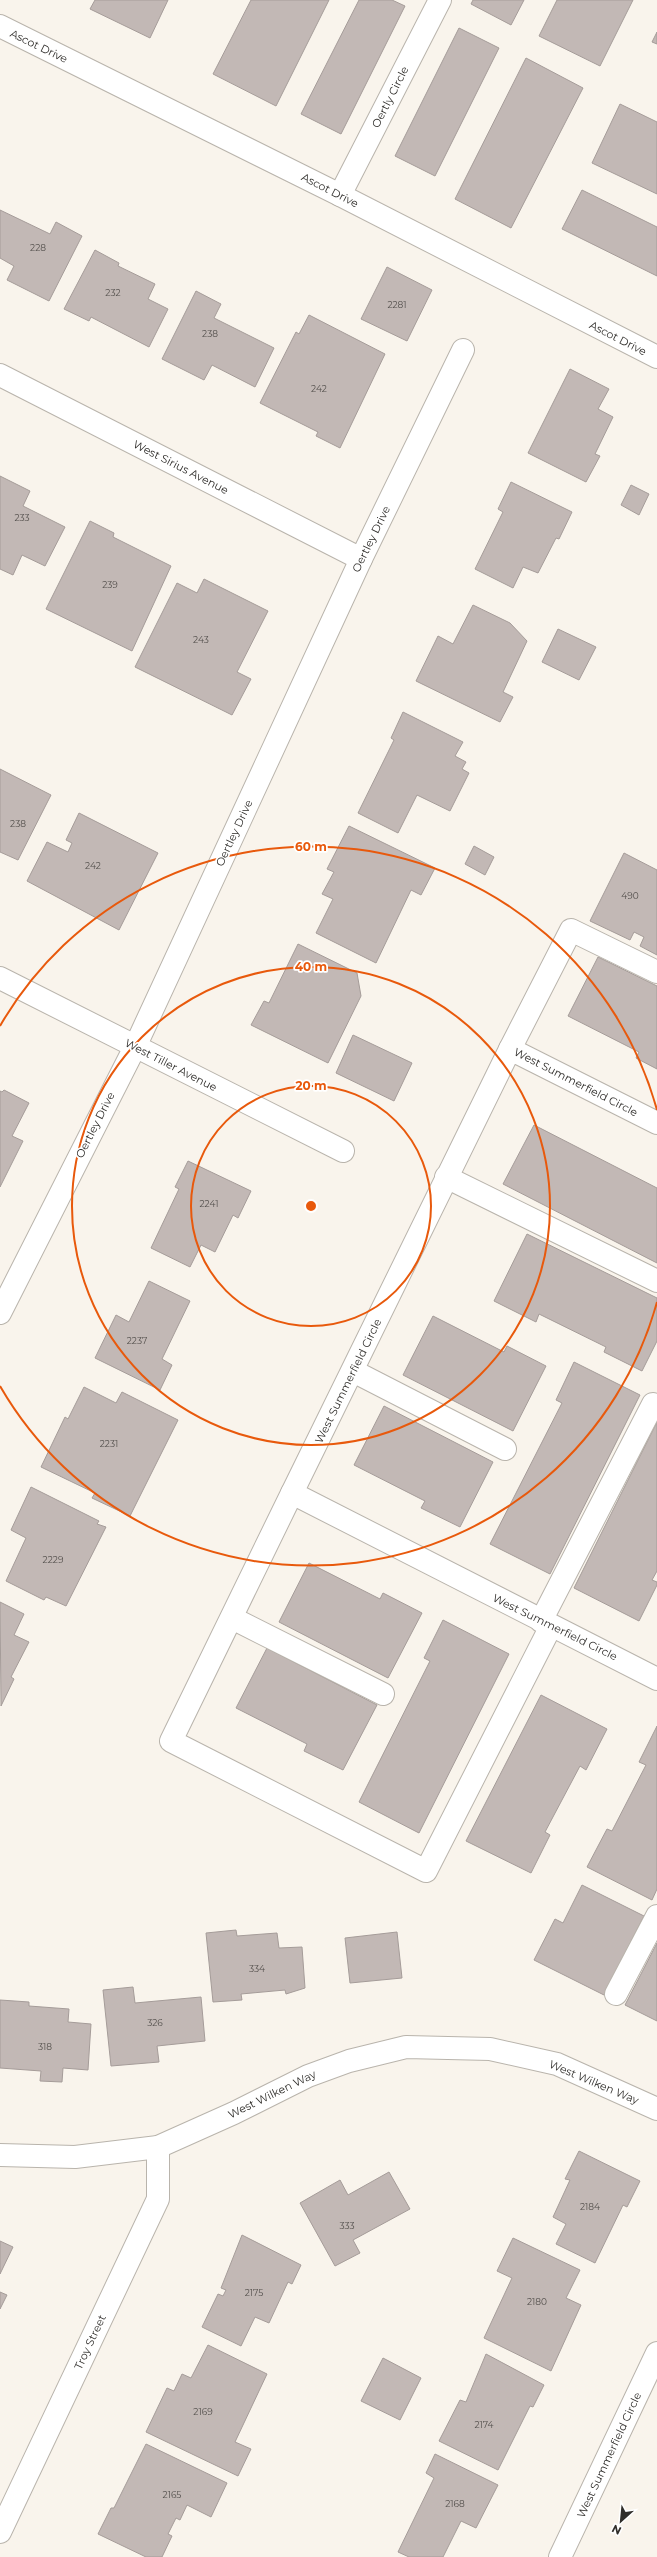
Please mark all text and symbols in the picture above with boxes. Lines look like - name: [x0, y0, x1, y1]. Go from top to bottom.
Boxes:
- street label: Ascot Drive: [8, 26, 70, 66]
- street label: Oertly Circle: [368, 63, 412, 130]
- street label: Ascot Drive: [299, 170, 361, 211]
- house number: 228: [30, 242, 46, 253]
- house number: 232: [105, 287, 121, 298]
- house number: 2281: [387, 299, 407, 310]
- street label: Ascot Drive: [587, 318, 649, 359]
- house number: 238: [202, 328, 218, 339]
- house number: 242: [311, 383, 327, 394]
- street label: West Sirius Avenue: [131, 437, 231, 497]
- street label: Oertley Drive: [349, 503, 393, 574]
- house number: 233: [14, 512, 30, 523]
- house number: 239: [102, 579, 118, 590]
- house number: 243: [193, 634, 209, 645]
- street label: Oertley Drive: [212, 797, 256, 869]
- house number: 238: [10, 818, 26, 829]
- text: 60 m: [295, 839, 327, 854]
- house number: 242: [85, 860, 101, 871]
- house number: 490: [621, 890, 639, 901]
- text: 40 m: [295, 959, 327, 974]
- street label: West Tiller Avenue: [123, 1036, 220, 1094]
- street label: West Summerfield Circle: [512, 1045, 641, 1120]
- text: 20 m: [295, 1078, 327, 1093]
- street label: Oertley Drive: [72, 1089, 118, 1160]
- house number: 2241: [200, 1198, 219, 1209]
- centre of rings: [304, 1199, 318, 1213]
- street label: West Summerfield Circle: [312, 1316, 384, 1446]
- house number: 2237: [127, 1335, 147, 1346]
- house number: 2231: [100, 1438, 118, 1449]
- house number: 2229: [43, 1554, 64, 1565]
- street label: West Summerfield Circle: [490, 1591, 620, 1663]
- house number: 334: [249, 1963, 265, 1974]
- house number: 326: [147, 2017, 163, 2028]
- house number: 318: [38, 2041, 52, 2052]
- street label: West Wilken Way: [547, 2057, 641, 2107]
- street label: West Wilken Way: [226, 2067, 318, 2121]
- house number: 2184: [580, 2201, 600, 2212]
- house number: 333: [339, 2220, 355, 2231]
- house number: 2175: [245, 2287, 263, 2298]
- house number: 2180: [527, 2296, 547, 2307]
- street label: Troy Street: [71, 2312, 109, 2372]
- street label: West Summerfield Circle: [574, 2390, 644, 2520]
- house number: 2169: [193, 2406, 213, 2417]
- house number: 2174: [474, 2419, 494, 2430]
- house number: 2165: [163, 2489, 181, 2500]
- house number: 2168: [445, 2498, 465, 2509]
- north arrow: [601, 2501, 641, 2541]
- text: N: [609, 2522, 624, 2538]

